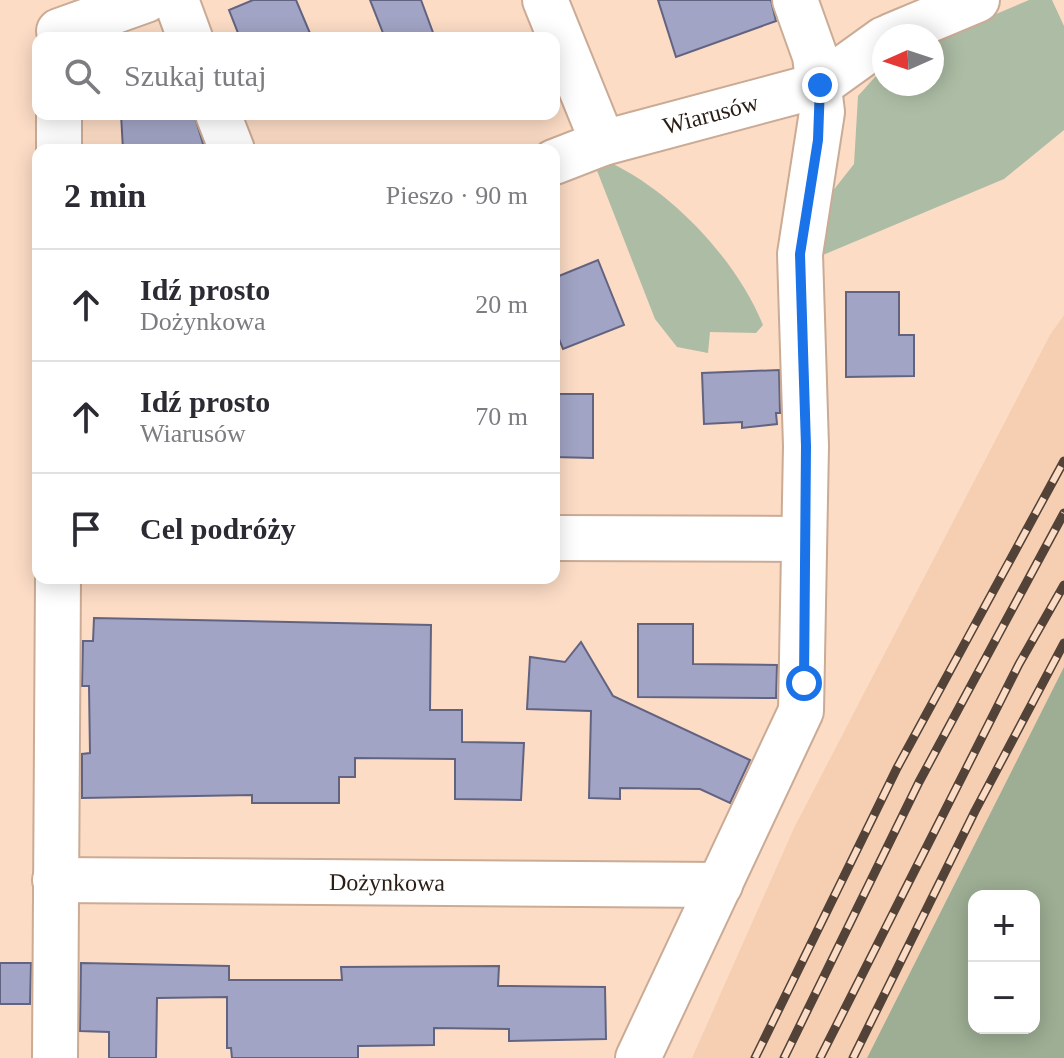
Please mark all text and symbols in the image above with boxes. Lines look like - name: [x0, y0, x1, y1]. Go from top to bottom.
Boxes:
- north arrow: [872, 24, 944, 96]
- search box: [32, 32, 560, 120]
- icon: search: [60, 54, 104, 98]
- text: Szukaj tutaj: [124, 59, 266, 92]
- route end: [802, 67, 838, 103]
- street label: Wiarusów: [660, 89, 762, 139]
- text: 2 min: [64, 177, 146, 214]
- text: Pieszo · 90 m: [386, 181, 528, 210]
- text: Idź prosto: [140, 273, 270, 306]
- icon: ahead: [64, 283, 108, 327]
- text: 20 m: [475, 290, 528, 319]
- text: Dożynkowa: [140, 307, 266, 336]
- text: Idź prosto: [140, 385, 270, 418]
- icon: ahead: [64, 395, 108, 439]
- text: 70 m: [475, 402, 528, 431]
- text: Wiarusów: [140, 419, 246, 448]
- icon: arrive: [64, 507, 108, 551]
- text: Cel podróży: [140, 512, 296, 545]
- route start: [786, 665, 822, 701]
- street label: Dożynkowa: [329, 869, 445, 896]
- map controls: [968, 890, 1040, 1034]
- button: +: [968, 890, 1040, 962]
- button: −: [968, 962, 1040, 1034]

